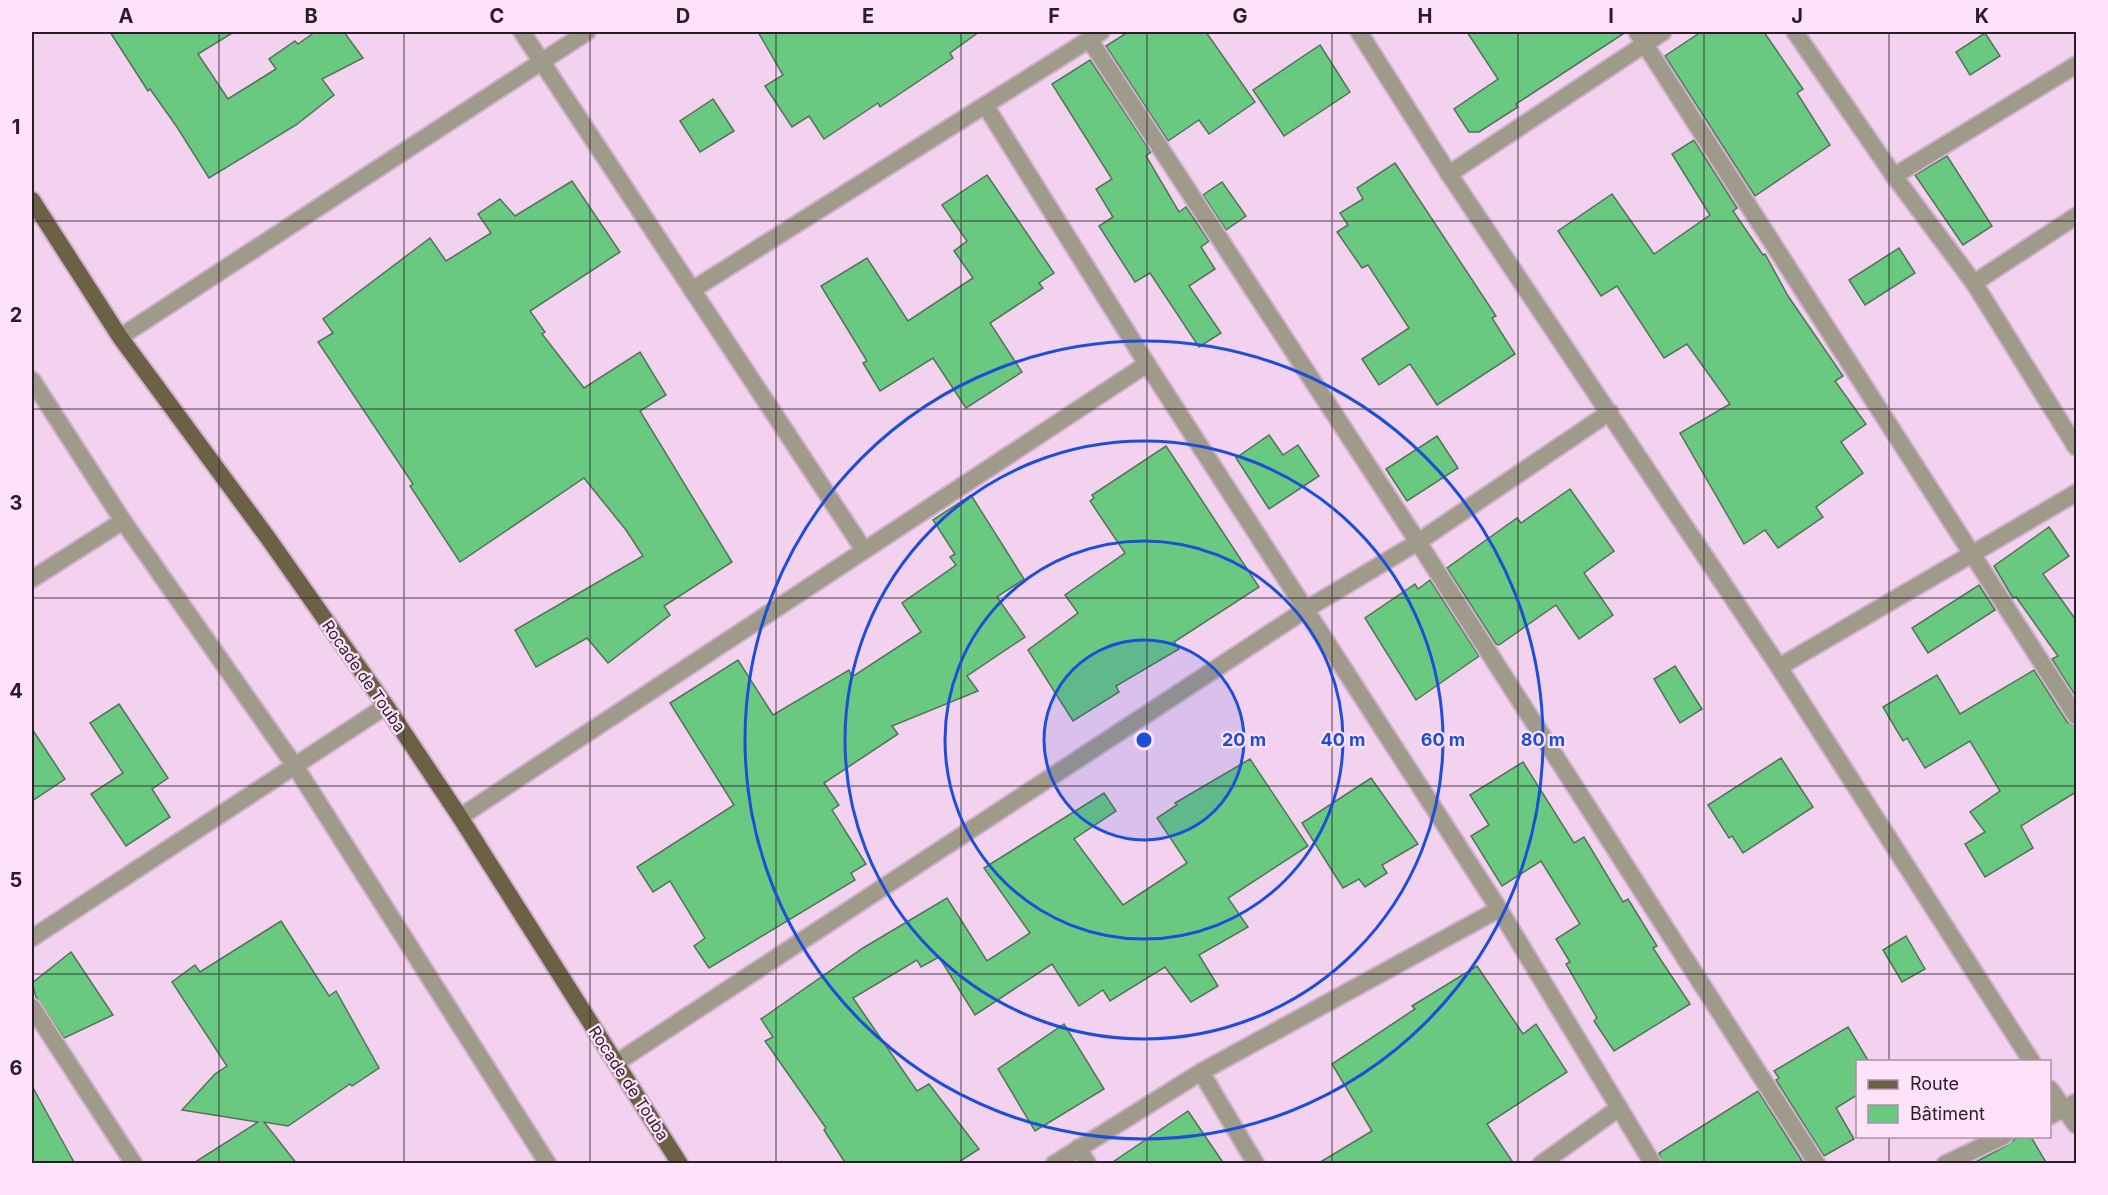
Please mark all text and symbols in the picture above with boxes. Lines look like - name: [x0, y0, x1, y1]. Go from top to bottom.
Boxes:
- text: A: [119, 4, 134, 28]
- text: B: [304, 4, 318, 28]
- text: C: [490, 4, 504, 28]
- text: D: [676, 4, 690, 28]
- text: E: [862, 4, 874, 28]
- text: F: [1048, 4, 1060, 28]
- text: G: [1232, 4, 1248, 28]
- text: H: [1418, 4, 1432, 28]
- text: I: [1608, 4, 1614, 28]
- text: J: [1791, 4, 1803, 28]
- text: K: [1975, 4, 1989, 28]
- text: 1: [12, 115, 20, 139]
- text: 2: [10, 303, 22, 327]
- text: 3: [10, 491, 22, 515]
- street label: Rocade de Touba: [318, 616, 410, 736]
- text: 4: [9, 679, 23, 703]
- text: 20 m: [1222, 729, 1266, 750]
- text: 40 m: [1321, 729, 1366, 750]
- text: 60 m: [1421, 729, 1465, 750]
- text: 80 m: [1521, 729, 1565, 750]
- centre of rings: [1134, 730, 1154, 750]
- text: 5: [10, 868, 22, 892]
- street label: Rocade de Touba: [585, 1022, 673, 1144]
- text: 6: [10, 1056, 23, 1080]
- legend: [1856, 1060, 2051, 1138]
- text: Route: [1910, 1073, 1959, 1094]
- text: Bâtiment: [1910, 1103, 1985, 1124]

